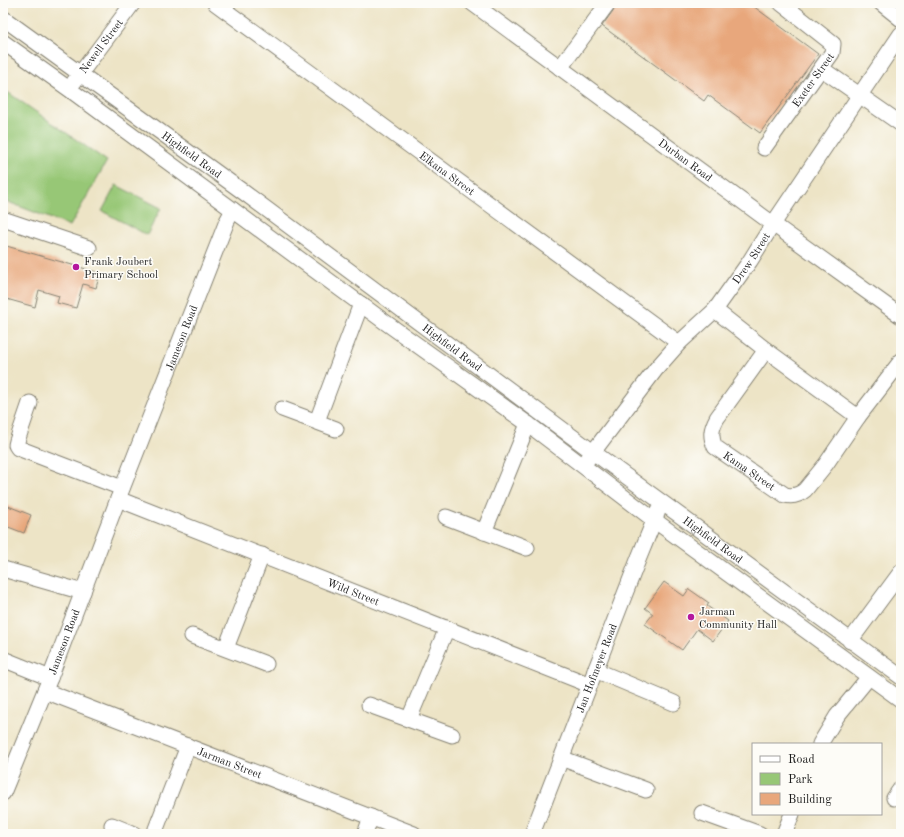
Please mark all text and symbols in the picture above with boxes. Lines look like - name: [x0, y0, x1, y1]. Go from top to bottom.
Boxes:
- street label: Newell Street: [78, 17, 126, 76]
- street label: Exeter Street: [791, 51, 837, 110]
- street label: Highfield Road: [159, 131, 223, 181]
- street label: Durban Road: [656, 138, 714, 184]
- street label: Elkana Street: [417, 151, 476, 198]
- street label: Drew Street: [731, 231, 773, 287]
- place label: Frank Joubert Primary School: [84, 257, 158, 281]
- marker: Frank Joubert Primary School: [71, 262, 81, 272]
- street label: Jameson Road: [165, 304, 200, 372]
- street label: Highfield Road: [420, 323, 483, 374]
- street label: Kama Street: [721, 450, 777, 493]
- street label: Highfield Road: [680, 515, 744, 566]
- street label: Wild Street: [325, 578, 381, 608]
- place label: Jarman Community Hall: [699, 607, 777, 631]
- street label: Jameson Road: [48, 608, 83, 677]
- marker: Jarman Community Hall: [686, 612, 696, 622]
- street label: Jan Hofmeyer Road: [575, 622, 620, 715]
- legend: [752, 743, 882, 815]
- street label: Jarman Street: [195, 746, 263, 781]
- text: Road: [788, 754, 815, 766]
- text: Park: [788, 774, 813, 786]
- text: Building: [788, 794, 832, 806]

